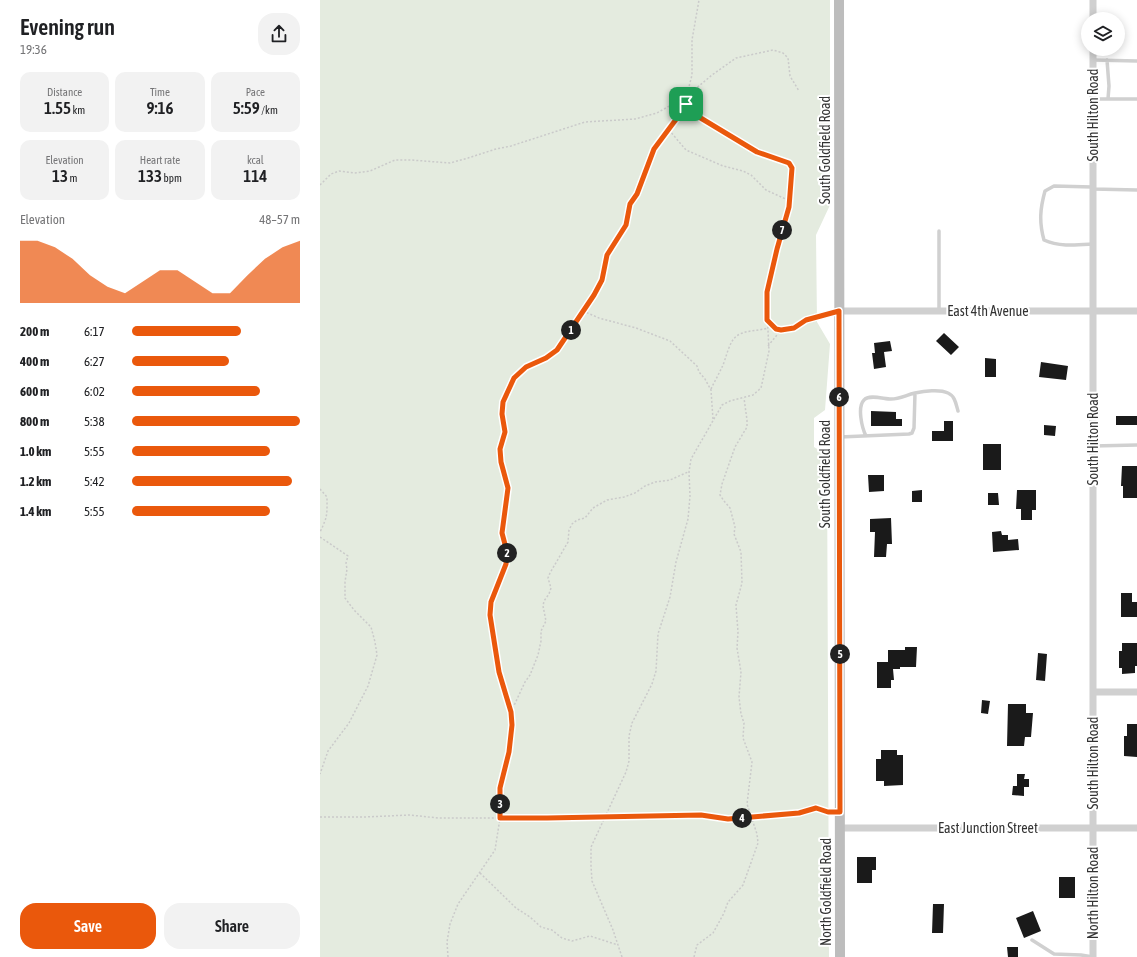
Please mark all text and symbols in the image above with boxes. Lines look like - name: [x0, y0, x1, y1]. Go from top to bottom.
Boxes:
- map controls: [1081, 12, 1125, 56]
- button: layers: [1081, 12, 1125, 56]
- button: share: [258, 13, 300, 55]
- text: Evening run: [20, 14, 115, 40]
- text: 19:36: [20, 42, 47, 57]
- street label: South Hilton Road: [1085, 69, 1101, 161]
- text: Distance: [47, 86, 82, 98]
- text: Time: [150, 86, 170, 98]
- text: Pace: [246, 86, 265, 98]
- pin: [669, 87, 703, 121]
- icon: arrive: [675, 93, 697, 115]
- street label: South Goldfield Road: [817, 96, 833, 204]
- text: 1.55: [44, 98, 71, 118]
- text: 9:16: [146, 98, 173, 118]
- text: 5:59: [233, 98, 260, 118]
- text: km: [71, 104, 85, 116]
- text: /km: [260, 104, 278, 116]
- text: Elevation: [46, 154, 84, 166]
- text: Heart rate: [140, 154, 180, 166]
- text: kcal: [247, 154, 264, 166]
- text: 13: [52, 166, 68, 186]
- text: 133: [138, 166, 162, 186]
- text: 114: [243, 166, 267, 186]
- text: m: [68, 172, 77, 184]
- text: bpm: [162, 172, 182, 184]
- text: Elevation: [20, 212, 65, 227]
- text: 48–57 m: [259, 212, 300, 227]
- pin: 7: [772, 220, 792, 240]
- text: 7: [779, 224, 785, 236]
- street label: East 4th Avenue: [947, 303, 1029, 319]
- pin: 1: [561, 320, 581, 340]
- text: 200 m: [20, 324, 49, 339]
- text: 6:17: [84, 324, 105, 339]
- text: 1: [568, 324, 574, 336]
- text: 400 m: [20, 354, 49, 369]
- text: 6:27: [84, 354, 105, 369]
- text: 600 m: [20, 384, 49, 399]
- text: 6:02: [84, 384, 105, 399]
- pin: 6: [829, 387, 849, 407]
- text: 6: [836, 391, 842, 403]
- street label: South Hilton Road: [1085, 393, 1101, 485]
- text: 800 m: [20, 414, 49, 429]
- text: 5:38: [84, 414, 105, 429]
- street label: South Goldfield Road: [817, 420, 833, 528]
- text: 1.0 km: [20, 444, 51, 459]
- text: 5:55: [84, 444, 105, 459]
- text: 1.2 km: [20, 474, 51, 489]
- text: 5:42: [84, 474, 105, 489]
- text: 1.4 km: [20, 504, 51, 519]
- text: 5:55: [84, 504, 105, 519]
- pin: 2: [497, 543, 517, 563]
- text: 2: [504, 547, 510, 559]
- pin: 5: [830, 644, 850, 664]
- text: 5: [837, 648, 843, 660]
- street label: South Hilton Road: [1085, 717, 1101, 809]
- pin: 3: [490, 794, 510, 814]
- text: 3: [497, 798, 503, 810]
- pin: 4: [732, 808, 752, 828]
- text: 4: [739, 812, 745, 824]
- street label: East Junction Street: [938, 820, 1038, 836]
- street label: North Goldfield Road: [818, 838, 834, 946]
- street label: North Hilton Road: [1085, 847, 1101, 939]
- button: Save: [20, 903, 156, 949]
- button: Share: [164, 903, 300, 949]

